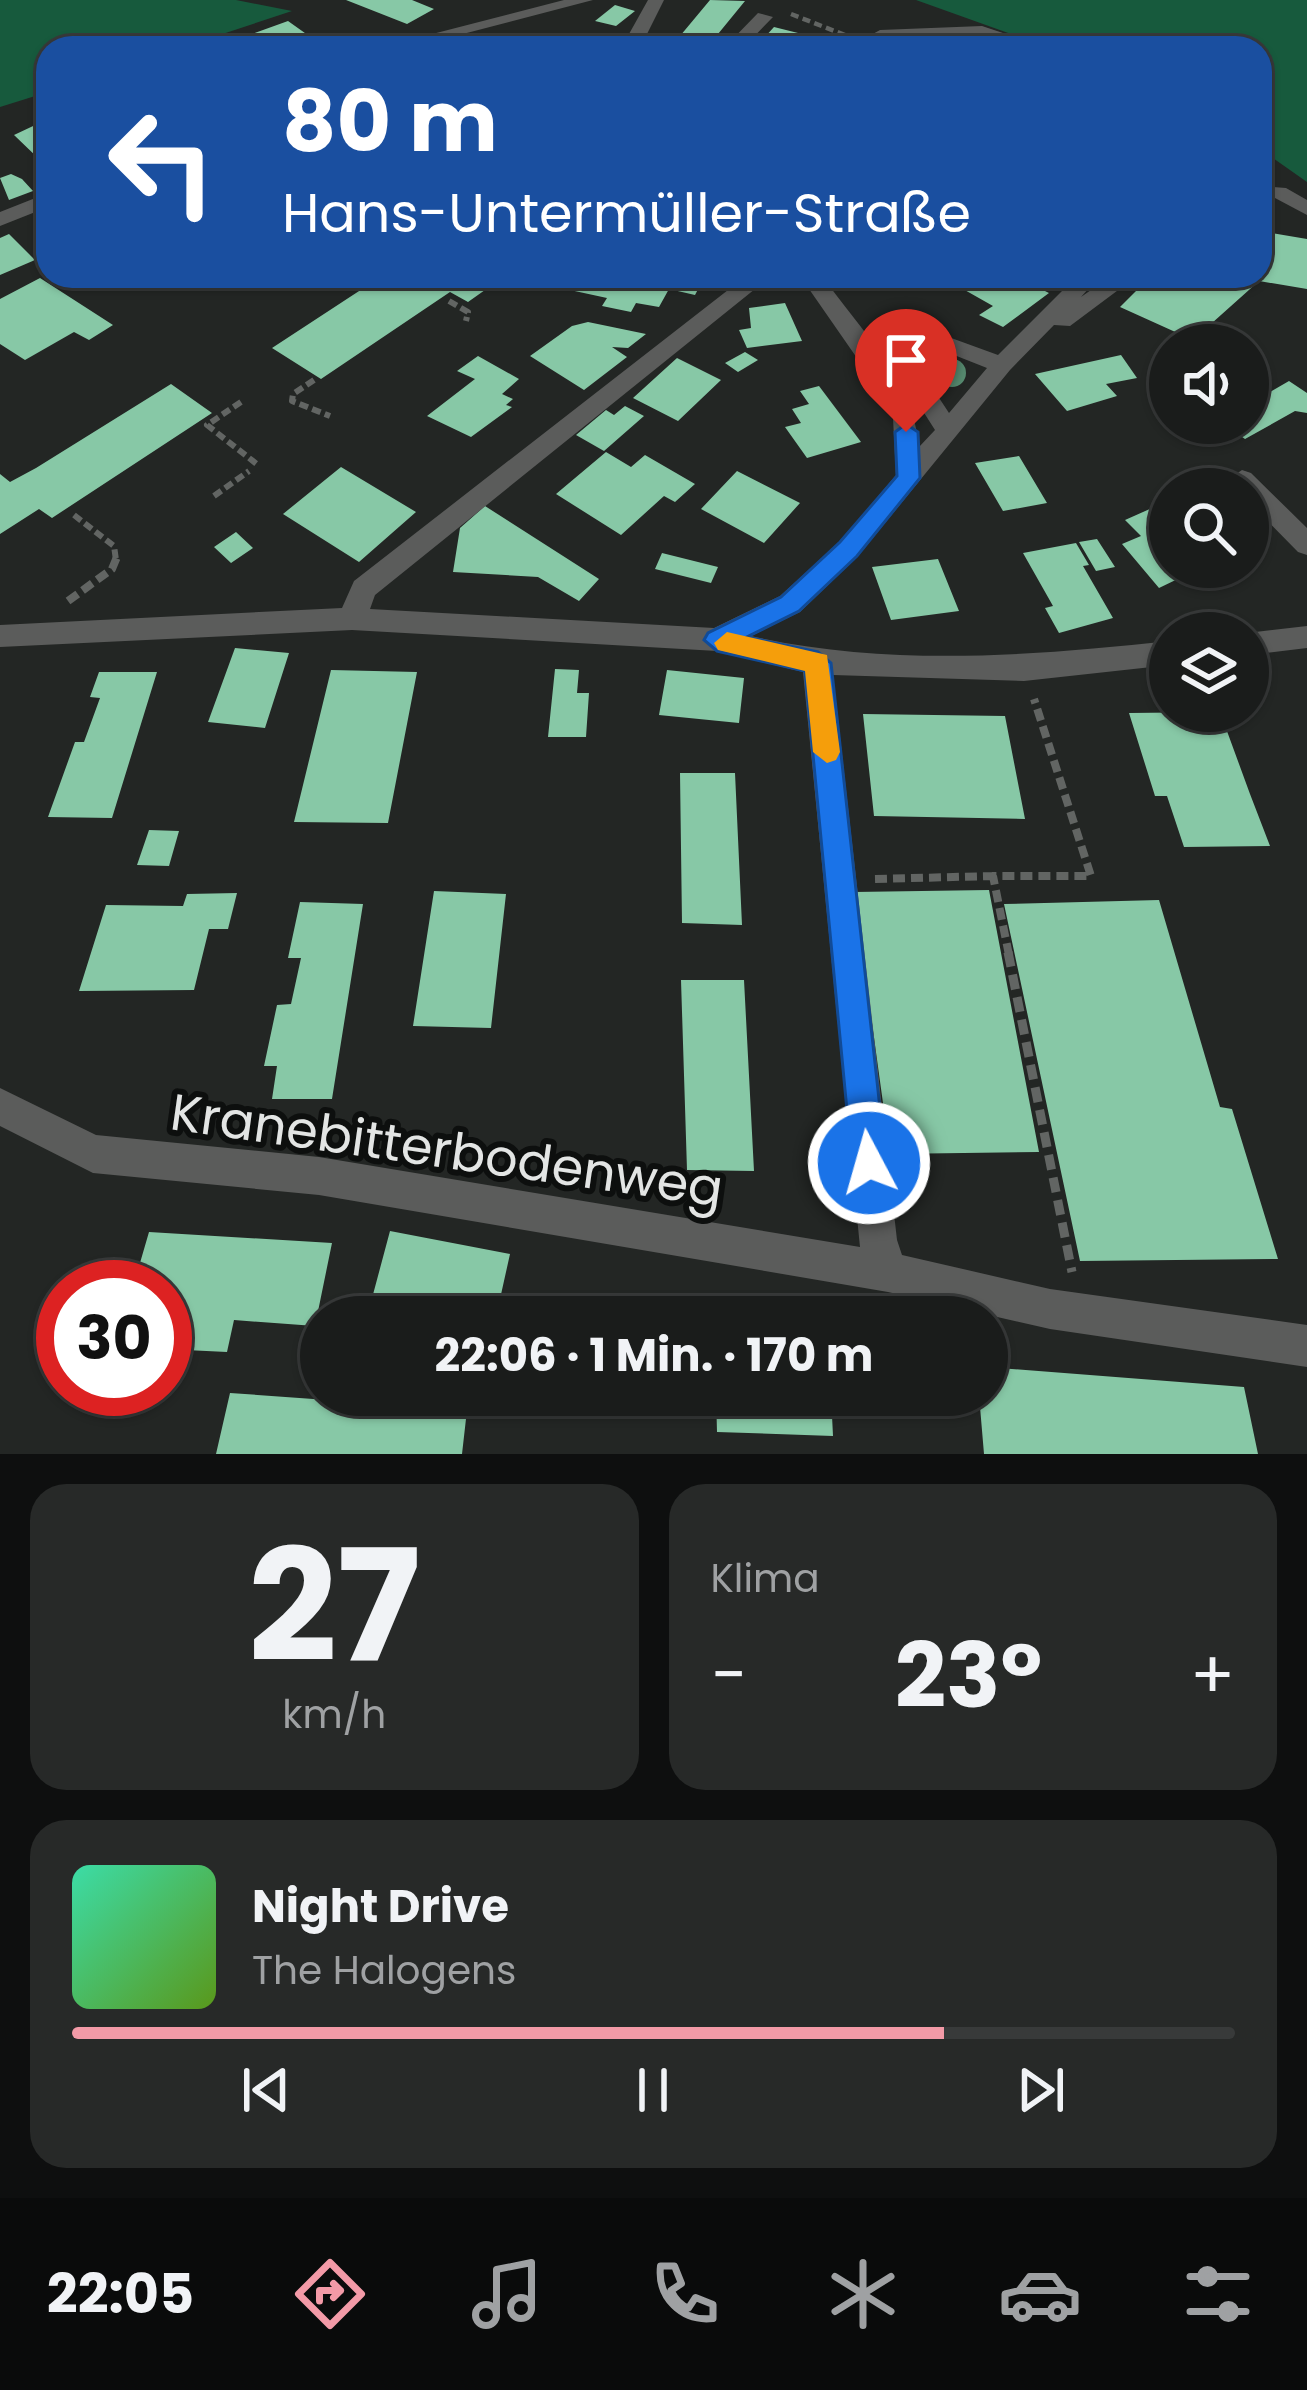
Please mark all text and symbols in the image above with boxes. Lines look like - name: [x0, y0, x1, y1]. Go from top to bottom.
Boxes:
- text: 80 m: [282, 63, 498, 180]
- icon: left: [84, 84, 240, 240]
- text: Hans-Untermüller-Straße: [282, 175, 971, 251]
- pin: [855, 309, 957, 432]
- map controls: [1149, 324, 1269, 732]
- button: sound: [1149, 324, 1269, 444]
- icon: arrive: [873, 327, 939, 393]
- button: search: [1149, 468, 1269, 588]
- button: layers: [1149, 612, 1269, 732]
- street label: Kranebitterbodenweg: [166, 1076, 728, 1224]
- position arrow: [806, 1100, 932, 1226]
- speed limit sign: 30: [36, 1260, 192, 1416]
- text: 22:06 · 1 Min. · 170 m: [435, 1324, 873, 1387]
- text: 27: [248, 1497, 421, 1716]
- text: Klima: [711, 1551, 820, 1606]
- text: 23°: [895, 1612, 1042, 1739]
- text: −: [711, 1629, 747, 1721]
- text: +: [1190, 1629, 1235, 1721]
- text: km/h: [282, 1687, 386, 1742]
- text: Night Drive: [252, 1875, 509, 1938]
- text: The Halogens: [252, 1943, 516, 1998]
- icon: previous: [233, 2057, 299, 2123]
- icon: pause: [620, 2057, 686, 2123]
- icon: next: [1008, 2057, 1074, 2123]
- icon: directions: [288, 2252, 372, 2336]
- icon: music: [465, 2252, 549, 2336]
- icon: phone: [643, 2252, 727, 2336]
- icon: climate: [821, 2252, 905, 2336]
- icon: car: [998, 2252, 1082, 2336]
- icon: filters: [1176, 2252, 1260, 2336]
- text: 22:05: [47, 2256, 194, 2332]

